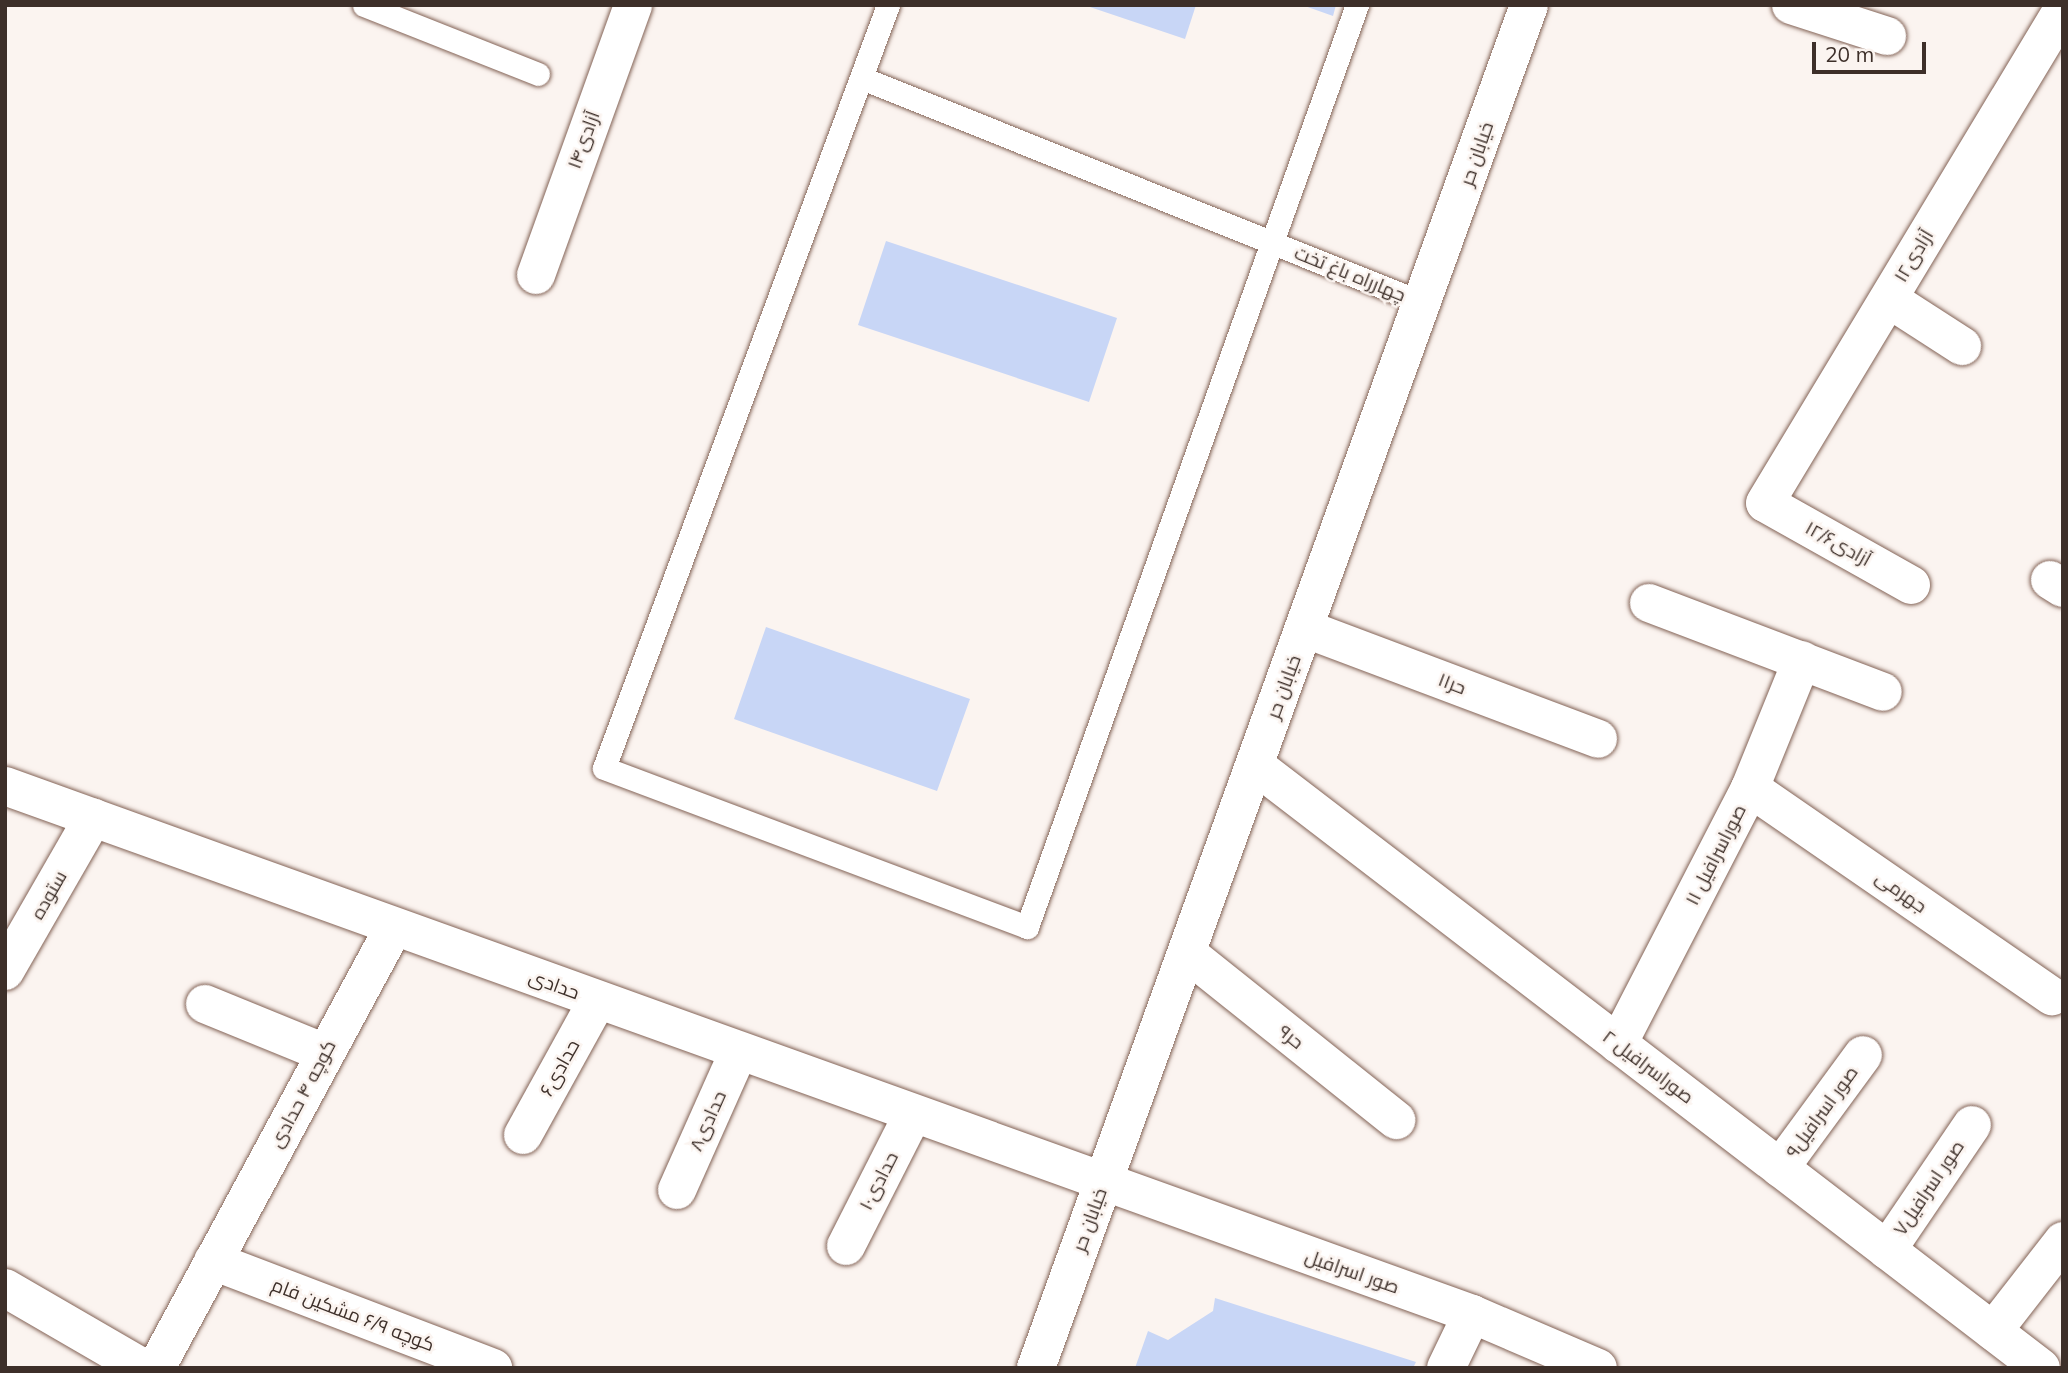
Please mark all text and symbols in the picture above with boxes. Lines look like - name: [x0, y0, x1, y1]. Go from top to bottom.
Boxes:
- scale bar: [1816, 28, 1930, 72]
- text: 20 m: [1825, 41, 1874, 67]
- street label: آزادی۱۴: [563, 108, 605, 172]
- street label: خیابان حر: [1455, 119, 1499, 189]
- street label: آزادی۱۲: [1889, 226, 1939, 286]
- street label: چهارراه باغ تخت: [1291, 241, 1409, 307]
- street label: آزادی۱۲/۶: [1801, 517, 1875, 571]
- street label: خیابان حر: [1262, 652, 1306, 722]
- street label: حر۱۱: [1435, 668, 1469, 700]
- street label: صوراسرافیل ۱۱: [1681, 801, 1751, 909]
- street label: جهرمی: [1871, 866, 1931, 918]
- street label: ستوده: [26, 867, 72, 923]
- street label: حدادی: [526, 965, 582, 1005]
- street label: حر۹: [1274, 1020, 1308, 1054]
- street label: صوراسرافیل ۲: [1598, 1025, 1698, 1109]
- street label: کوچه ۴ حدادی: [265, 1036, 341, 1152]
- street label: ۶حدادی: [535, 1036, 585, 1100]
- street label: صور اسرافیل۹: [1781, 1062, 1863, 1162]
- street label: ۸حدادی: [685, 1087, 731, 1155]
- street label: صور اسرافیل۷: [1889, 1136, 1969, 1240]
- street label: حدادی۱۰: [855, 1148, 903, 1214]
- street label: خیابان حر: [1068, 1185, 1112, 1255]
- street label: صور اسرافیل: [1302, 1245, 1402, 1299]
- street label: کوچه ۶/۹ مشکین فام: [268, 1273, 438, 1357]

